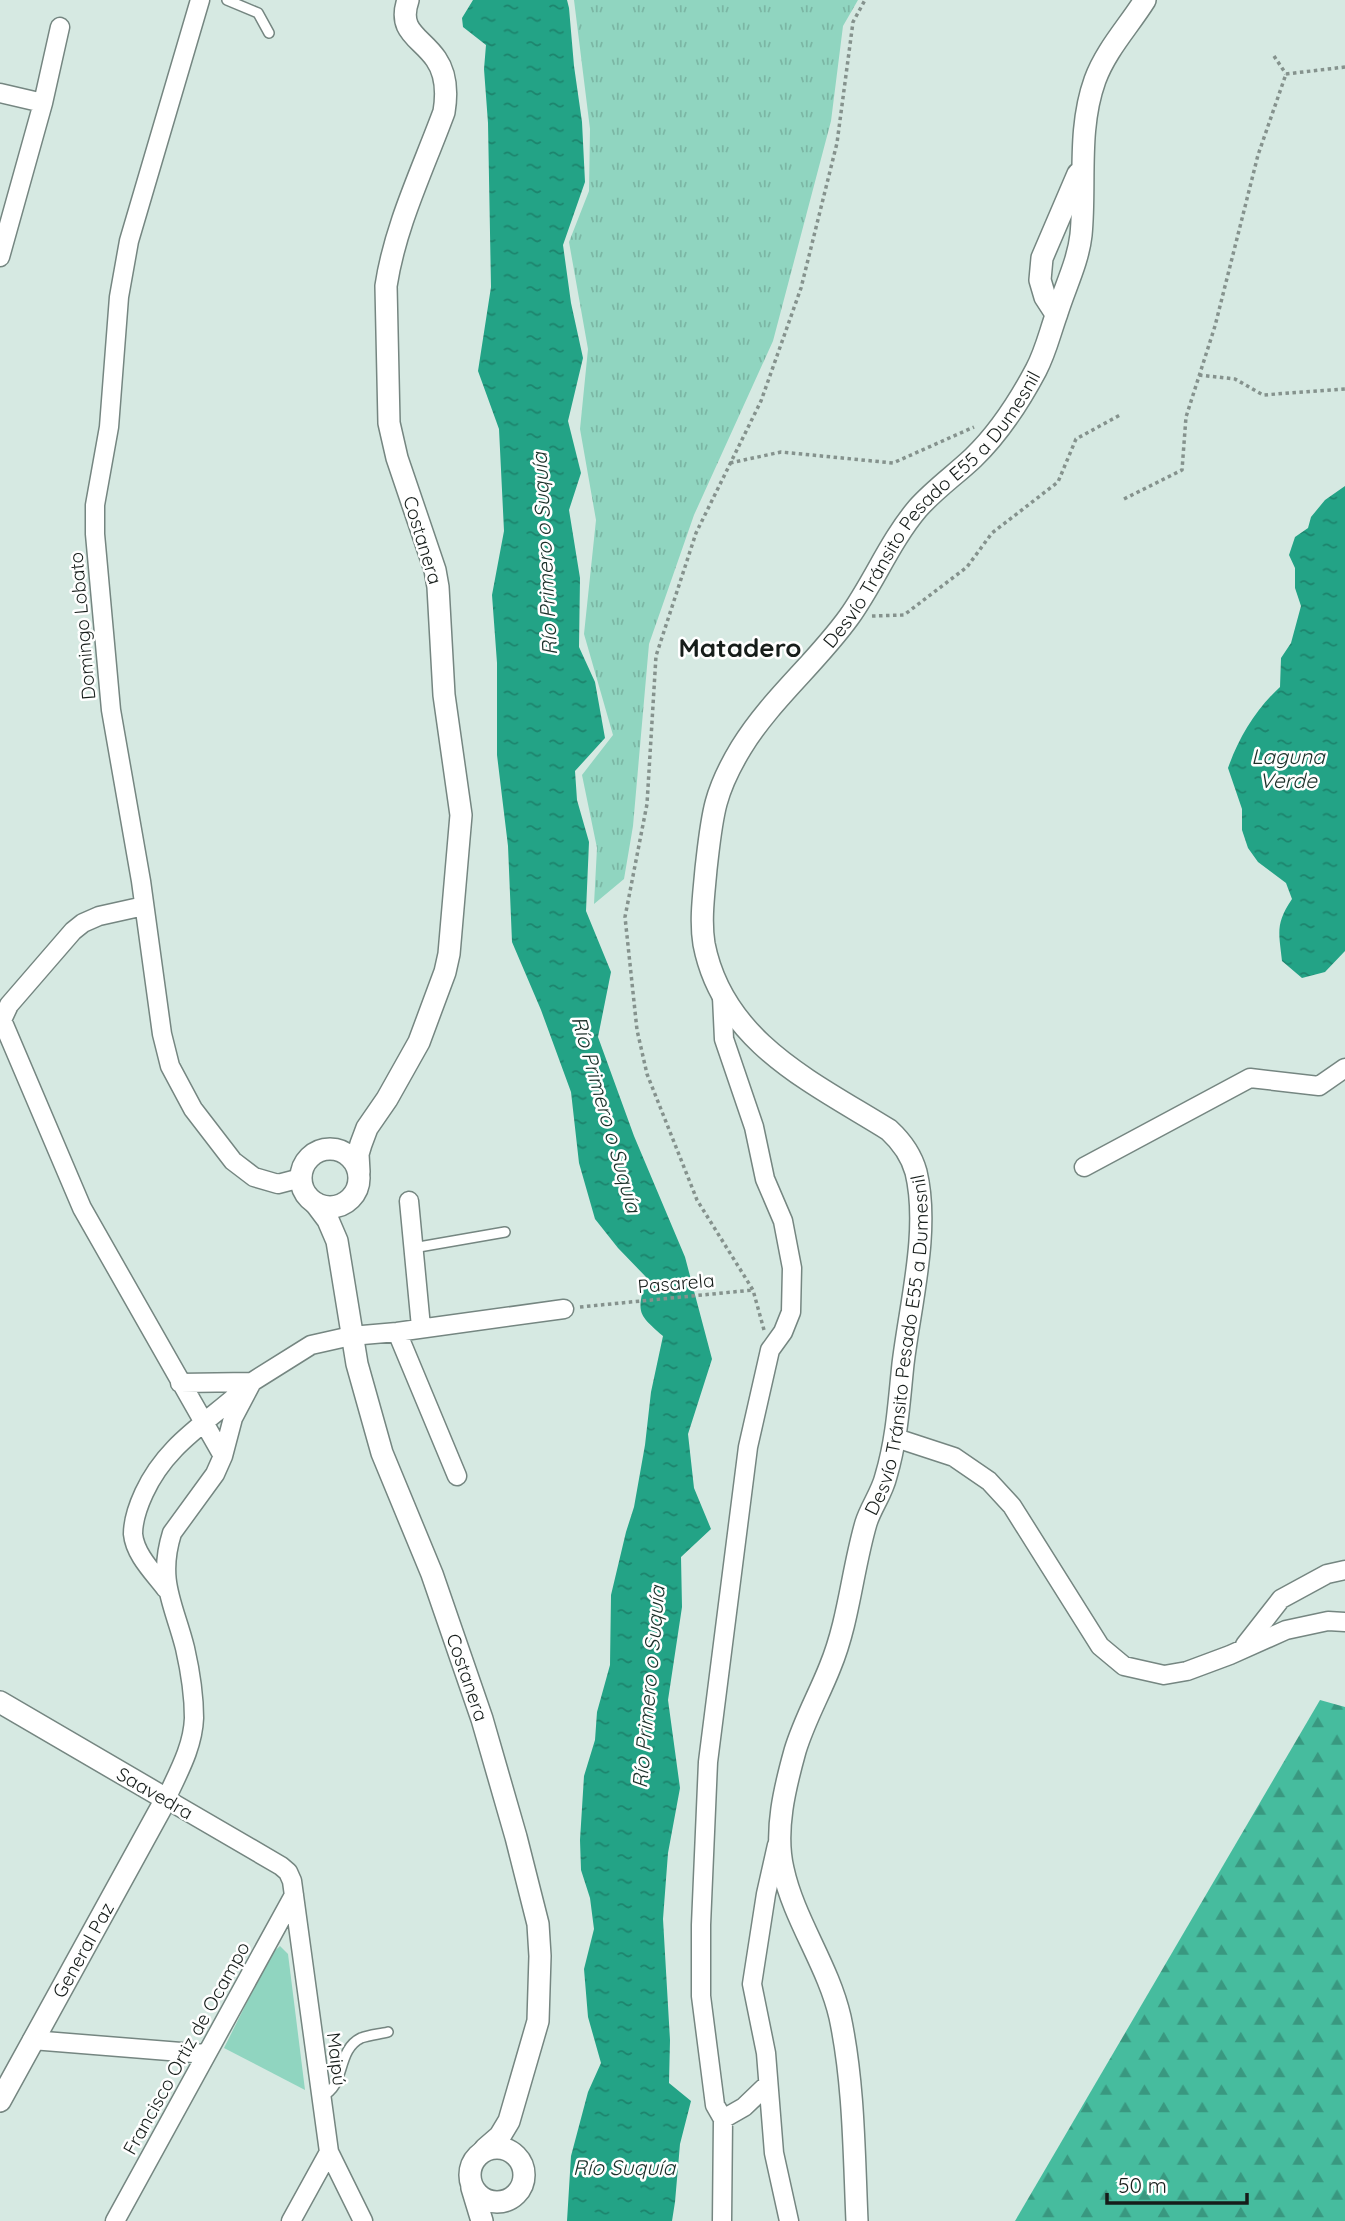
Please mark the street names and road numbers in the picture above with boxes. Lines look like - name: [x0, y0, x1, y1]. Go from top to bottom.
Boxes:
- street label: Desvío Tránsito Pesado E55 a Dumesnil: [818, 367, 1045, 653]
- street label: Costanera: [398, 493, 448, 587]
- street label: Domingo Lobato: [64, 551, 100, 701]
- street label: Desvío Tránsito Pesado E55 a Dumesnil: [859, 1172, 933, 1519]
- street label: Pasarela: [637, 1268, 715, 1298]
- street label: Costanera: [441, 1630, 494, 1724]
- street label: Saavedra: [112, 1761, 198, 1825]
- street label: General Paz: [47, 1898, 119, 2002]
- street label: Francisco Ortiz de Ocampo: [117, 1937, 255, 2159]
- street label: Maipú: [322, 2031, 352, 2087]

